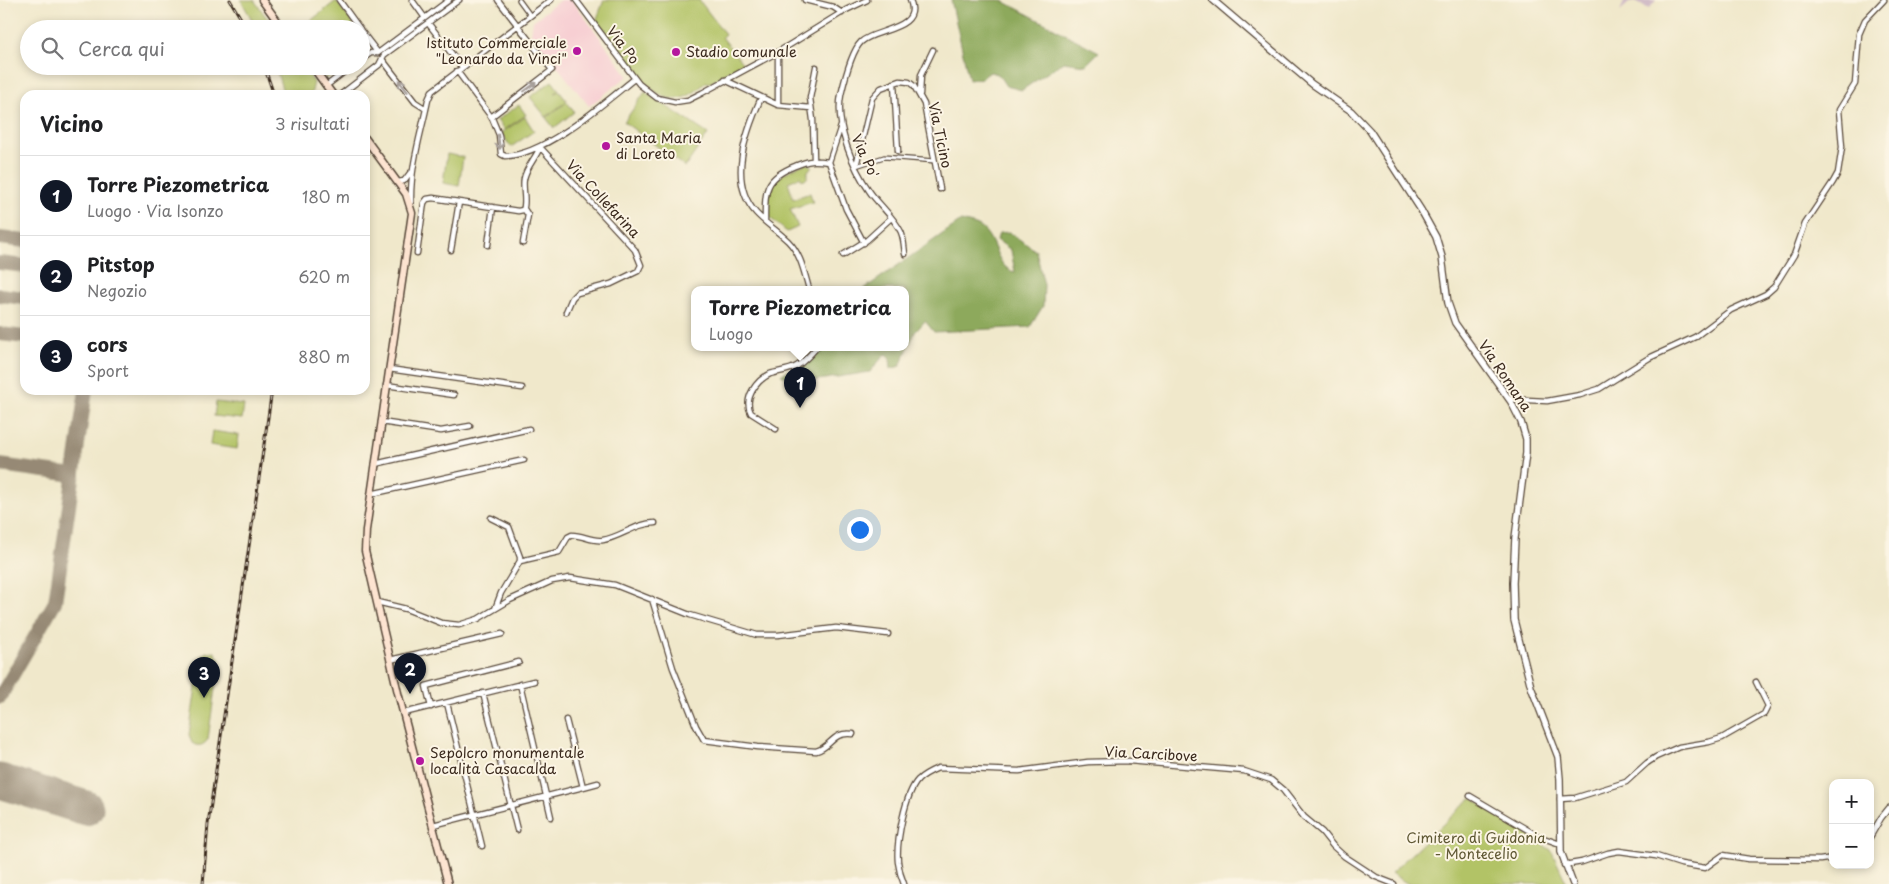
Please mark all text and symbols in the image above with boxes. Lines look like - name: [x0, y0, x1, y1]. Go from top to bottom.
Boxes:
- search box: [20, 20, 370, 75]
- street label: Via Po: [602, 21, 645, 68]
- place label: Istituto Commerciale "Leonardo da Vinci": [426, 32, 567, 69]
- icon: search: [38, 34, 66, 62]
- text: Cerca qui: [78, 34, 165, 62]
- place label: Stadio comunale: [686, 41, 797, 62]
- marker: Istituto Commerciale "Leonardo da Vinci": [571, 45, 583, 57]
- marker: Stadio comunale: [670, 46, 682, 58]
- one-way arrow: [397, 80, 408, 93]
- one-way arrow: [523, 82, 536, 93]
- street label: Via Ticino: [923, 100, 958, 170]
- text: Vicino: [40, 107, 103, 139]
- text: 3 risultati: [275, 111, 350, 135]
- place label: Santa Maria di Loreto: [616, 127, 701, 164]
- street label: Via Po': [846, 130, 884, 181]
- one-way arrow: [494, 133, 504, 149]
- marker: Santa Maria di Loreto: [600, 140, 612, 152]
- street label: Via Collefarina: [562, 155, 645, 243]
- text: Torre Piezometrica: [87, 170, 269, 198]
- text: 1: [52, 184, 60, 208]
- text: 180 m: [302, 184, 350, 208]
- text: Luogo · Via Isonzo: [87, 198, 224, 222]
- text: Pitstop: [87, 250, 155, 278]
- text: 2: [50, 264, 62, 288]
- text: 620 m: [298, 264, 350, 288]
- text: Negozio: [87, 278, 147, 302]
- popup: [691, 286, 909, 351]
- text: Torre Piezometrica: [709, 293, 891, 321]
- text: Luogo: [709, 321, 753, 345]
- text: cors: [87, 330, 128, 358]
- street label: Via Romana: [1474, 336, 1537, 416]
- text: 3: [51, 344, 61, 368]
- text: 880 m: [298, 344, 350, 368]
- text: Sport: [87, 358, 129, 382]
- pin: 1: [784, 367, 816, 408]
- your location: [847, 517, 873, 543]
- pin: 2: [394, 653, 426, 694]
- pin: 3: [188, 657, 220, 698]
- street label: Via Carcibove: [1104, 741, 1198, 766]
- place label: Sepolcro monumentale località Casacalda: [430, 742, 585, 779]
- marker: Sepolcro monumentale località Casacalda: [414, 755, 426, 767]
- map controls: [1829, 779, 1874, 869]
- button: +: [1829, 779, 1874, 824]
- button: −: [1829, 824, 1874, 869]
- park label: Cimitero di Guidonia - Montecelio: [1406, 827, 1546, 864]

